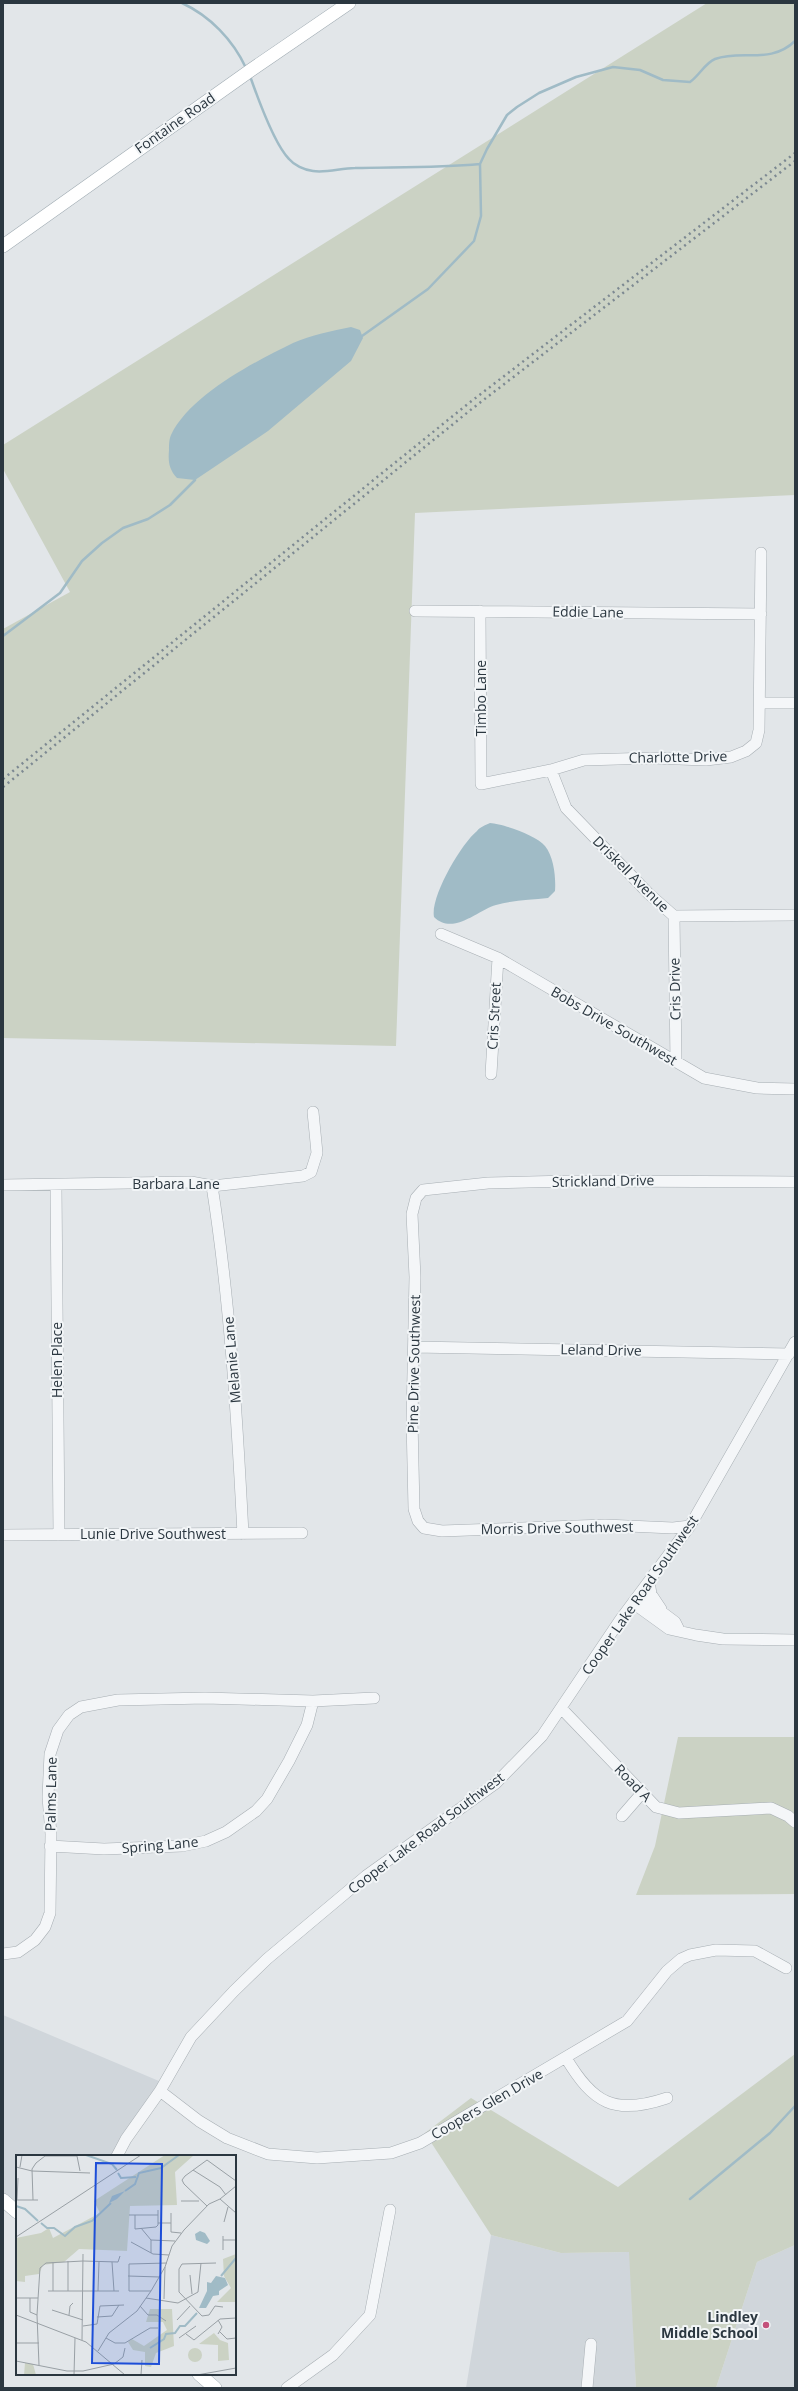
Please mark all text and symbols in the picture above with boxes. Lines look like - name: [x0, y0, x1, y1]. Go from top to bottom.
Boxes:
- street label: Fontaine Road: [131, 88, 219, 157]
- street label: Eddie Lane: [552, 601, 624, 622]
- street label: Timbo Lane: [471, 660, 490, 736]
- street label: Charlotte Drive: [629, 746, 728, 767]
- street label: Driskell Avenue: [589, 831, 674, 916]
- street label: Cris Drive: [664, 957, 685, 1020]
- street label: Cris Street: [482, 982, 505, 1050]
- street label: Bobs Drive Southwest: [548, 982, 681, 1070]
- street label: Strickland Drive: [552, 1170, 654, 1191]
- street label: Barbara Lane: [132, 1174, 220, 1193]
- street label: Pine Drive Southwest: [403, 1295, 424, 1433]
- street label: Melanie Lane: [218, 1316, 245, 1404]
- street label: Helen Place: [47, 1322, 66, 1398]
- street label: Leland Drive: [560, 1339, 642, 1360]
- street label: Cooper Lake Road Southwest: [577, 1511, 702, 1678]
- street label: Morris Drive Southwest: [480, 1517, 634, 1538]
- street label: Lunie Drive Southwest: [80, 1524, 226, 1543]
- street label: Palms Lane: [40, 1756, 61, 1831]
- street label: Road A: [611, 1760, 656, 1806]
- street label: Cooper Lake Road Southwest: [344, 1768, 508, 1898]
- street label: Spring Lane: [121, 1832, 199, 1857]
- street label: Coopers Glen Drive: [427, 2064, 546, 2143]
- inset map: [16, 2155, 236, 2375]
- place label: Lindley Middle School: [661, 2307, 758, 2342]
- marker: Lindley Middle School: [761, 2320, 771, 2330]

